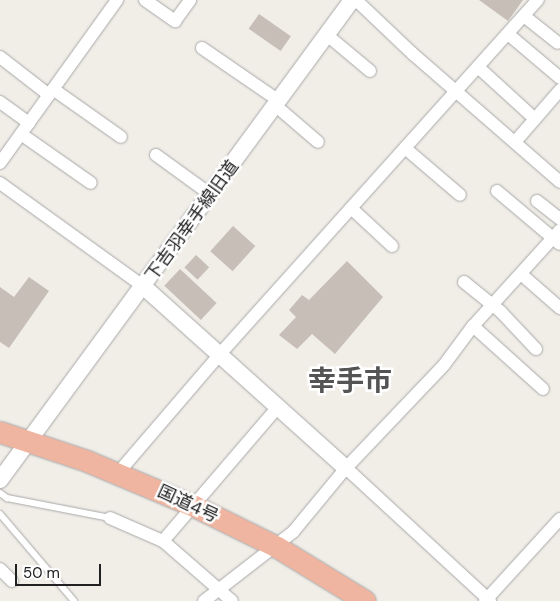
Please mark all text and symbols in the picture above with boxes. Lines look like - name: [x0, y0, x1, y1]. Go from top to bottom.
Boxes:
- street label: 下吉羽幸手線旧道: [141, 156, 243, 286]
- district label: 幸手市: [308, 364, 392, 398]
- street label: 国道4号: [154, 480, 222, 528]
- scale bar: [18, 554, 104, 586]
- text: 50 m: [23, 563, 60, 583]

